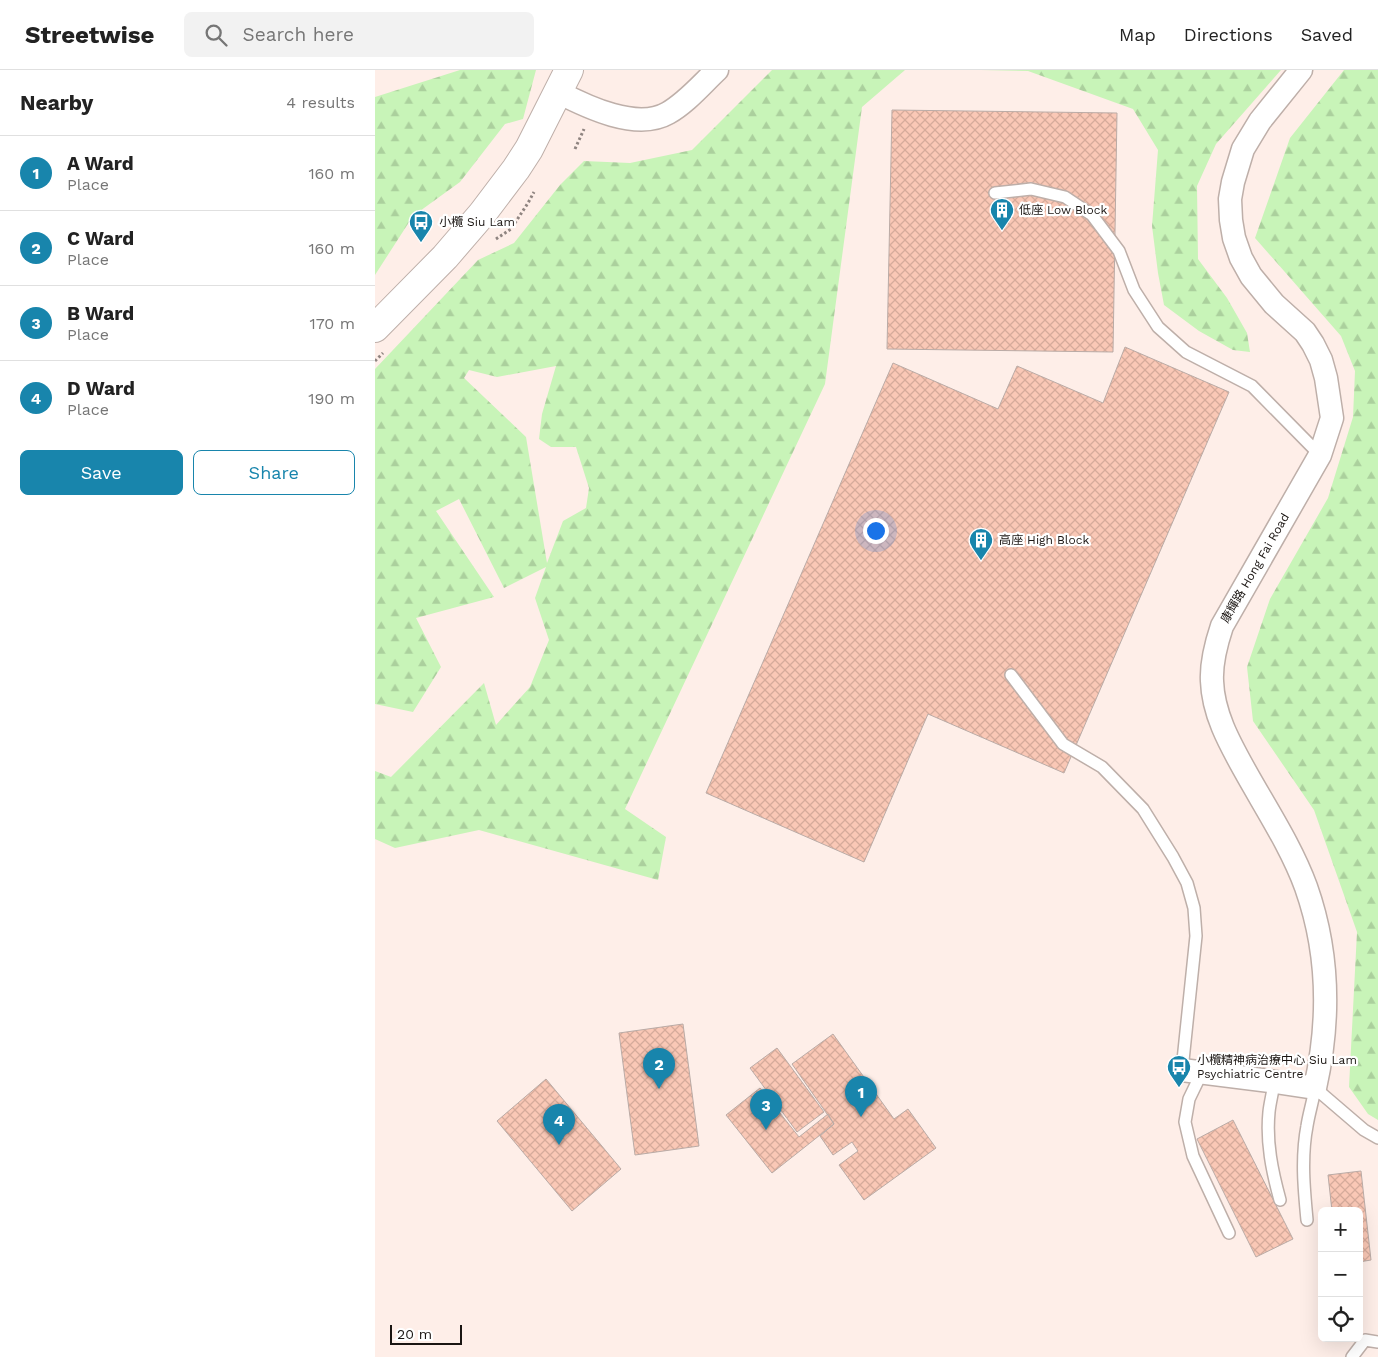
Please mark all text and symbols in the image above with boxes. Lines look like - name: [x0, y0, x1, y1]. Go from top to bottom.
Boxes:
- search box: [184, 12, 534, 57]
- text: Streetwise: [25, 21, 154, 49]
- icon: search: [202, 21, 230, 49]
- text: Search here: [242, 23, 354, 46]
- text: Map: [1119, 24, 1156, 45]
- text: Directions: [1184, 24, 1273, 45]
- text: Saved: [1301, 24, 1353, 45]
- text: Nearby: [20, 90, 93, 115]
- text: 4 results: [286, 93, 355, 112]
- text: A Ward: [67, 152, 134, 175]
- text: 1: [33, 164, 39, 183]
- text: 160 m: [308, 164, 355, 183]
- text: Place: [67, 175, 109, 194]
- building icon: 低座 Low Block: [989, 197, 1015, 231]
- place label: 低座 Low Block: [1019, 203, 1107, 217]
- bus stop icon: 小欖 Siu Lam: [408, 209, 434, 243]
- place label: 小欖 Siu Lam: [439, 215, 515, 229]
- text: C Ward: [67, 227, 134, 250]
- text: 2: [31, 239, 41, 258]
- text: 160 m: [308, 239, 355, 258]
- text: Place: [67, 250, 109, 269]
- text: B Ward: [67, 302, 134, 325]
- text: 3: [31, 314, 41, 333]
- text: 170 m: [309, 314, 355, 333]
- text: Place: [67, 325, 109, 344]
- text: D Ward: [67, 377, 135, 400]
- text: 4: [31, 389, 41, 408]
- text: 190 m: [308, 389, 355, 408]
- text: Place: [67, 400, 109, 419]
- button: Save: [20, 450, 183, 495]
- button: Share: [193, 450, 355, 495]
- street label: 康輝路 Hong Fai Road: [1218, 511, 1292, 625]
- your location: [863, 518, 889, 544]
- building icon: 高座 High Block: [968, 527, 994, 561]
- place label: 高座 High Block: [999, 533, 1089, 547]
- pin: 2: [643, 1048, 675, 1089]
- place label: 小欖精神病治療中心 Siu Lam Psychiatric Centre: [1197, 1053, 1357, 1081]
- bus stop icon: 小欖精神病治療中心 Siu Lam Psychiatric Centre: [1166, 1054, 1192, 1088]
- pin: 1: [845, 1076, 877, 1117]
- pin: 3: [750, 1089, 782, 1130]
- pin: 4: [543, 1104, 575, 1145]
- map controls: [1318, 1207, 1363, 1342]
- button: +: [1318, 1207, 1363, 1252]
- button: −: [1318, 1252, 1363, 1297]
- button: locate: [1318, 1297, 1363, 1342]
- scale bar: [390, 1322, 463, 1345]
- text: 20 m: [397, 1326, 432, 1342]

